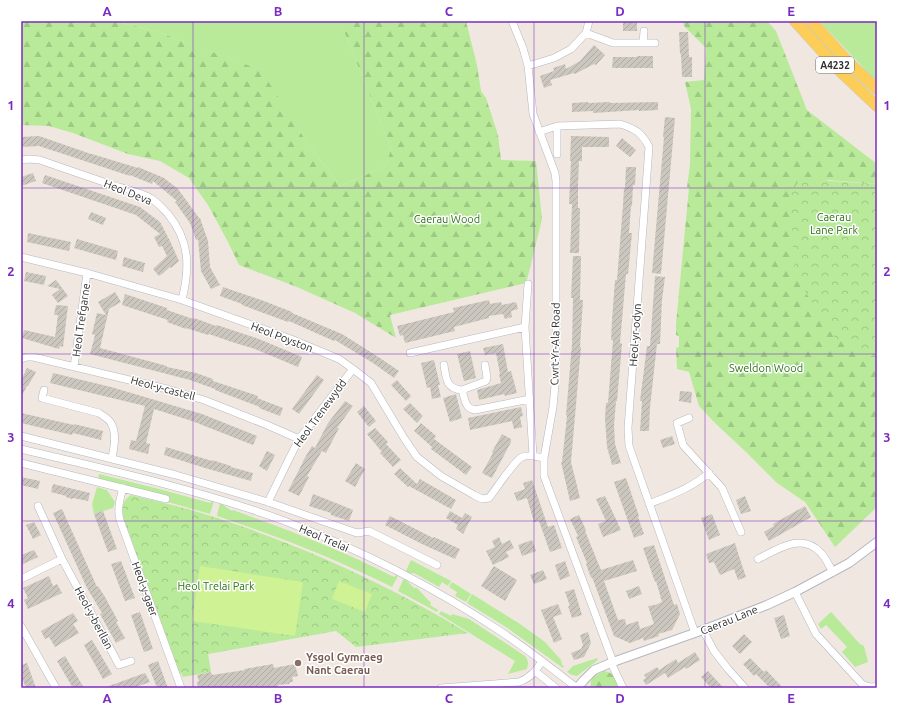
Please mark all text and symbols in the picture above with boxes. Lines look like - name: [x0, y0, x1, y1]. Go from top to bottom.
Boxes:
- text: A: [102, 4, 112, 18]
- text: B: [274, 4, 283, 18]
- text: C: [445, 4, 454, 18]
- text: D: [615, 4, 625, 18]
- text: E: [787, 4, 795, 18]
- road number: A4232: [816, 57, 854, 73]
- text: 1: [7, 98, 15, 112]
- text: 1: [883, 98, 891, 112]
- street label: Heol Deva: [102, 177, 154, 207]
- park label: Caerau Lane Park: [810, 211, 858, 236]
- park label: Caerau Wood: [414, 213, 480, 225]
- text: 2: [7, 264, 15, 278]
- text: 2: [883, 264, 891, 278]
- street label: Heol Trefgarne: [70, 282, 92, 358]
- street label: Cwrt-Yr-Ala Road: [548, 302, 562, 386]
- street label: Heol-yr-odyn: [627, 303, 643, 367]
- street label: Heol Poyston: [249, 320, 315, 354]
- park label: Sweldon Wood: [729, 362, 803, 374]
- street label: Heol-y-castell: [129, 374, 197, 402]
- street label: Heol Trenewydd: [291, 377, 349, 449]
- text: 3: [7, 430, 15, 444]
- text: 3: [883, 430, 891, 444]
- street label: Heol Trelai: [297, 522, 351, 554]
- street label: Heol-y-gaer: [130, 560, 161, 619]
- park label: Heol Trelai Park: [177, 580, 255, 592]
- street label: Heol-y-berllan: [72, 585, 116, 651]
- text: 4: [7, 596, 15, 610]
- text: 4: [883, 596, 891, 610]
- street label: Caerau Lane: [699, 603, 759, 637]
- place label: Ysgol Gymraeg Nant Caerau: [306, 651, 383, 676]
- marker: Ysgol Gymraeg Nant Caerau: [293, 658, 303, 668]
- text: A: [102, 691, 112, 705]
- text: B: [274, 691, 283, 705]
- text: C: [445, 691, 454, 705]
- text: D: [615, 691, 625, 705]
- text: E: [787, 691, 795, 705]

